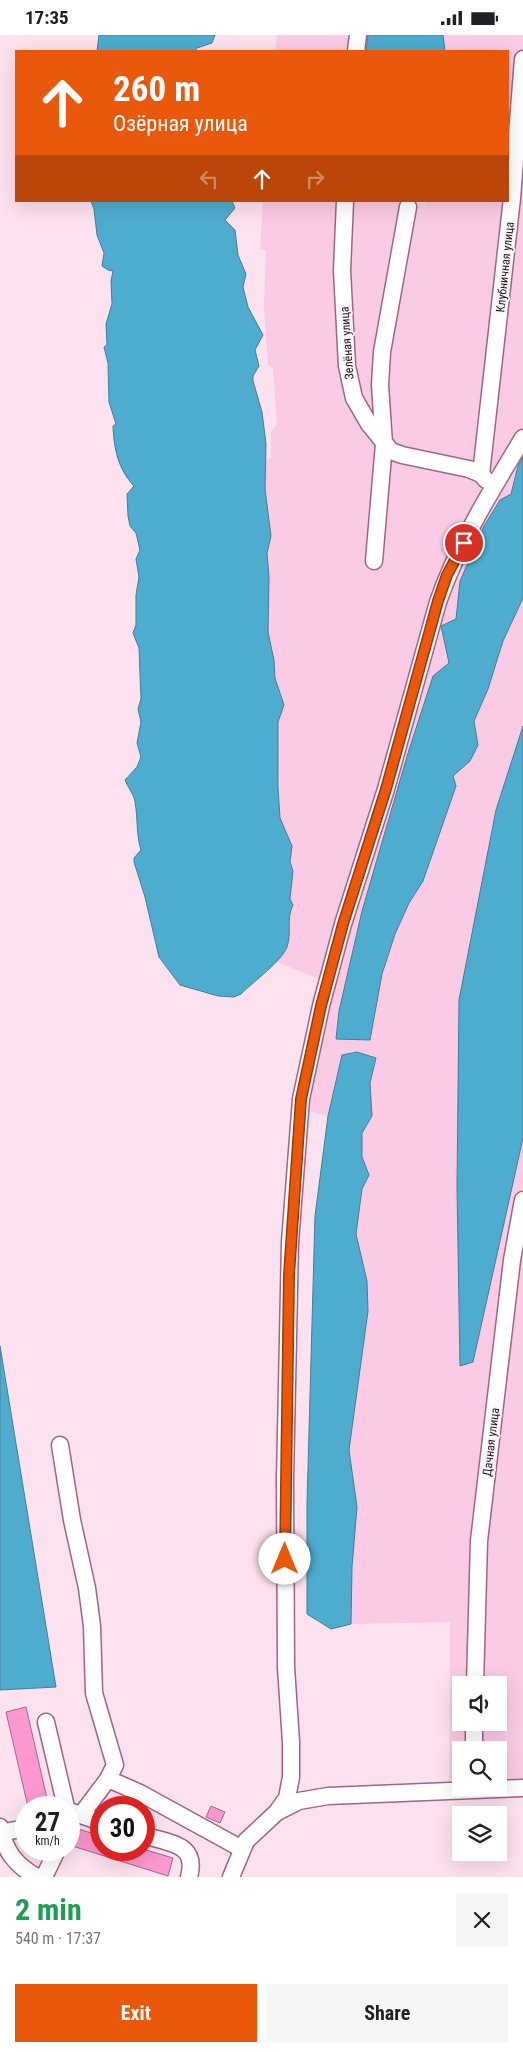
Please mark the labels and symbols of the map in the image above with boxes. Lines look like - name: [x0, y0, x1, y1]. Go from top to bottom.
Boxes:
- street label: Клубничная улица: [493, 221, 517, 313]
- street label: Зелёная улица: [337, 306, 357, 380]
- pin: [443, 522, 485, 564]
- street label: Дачная улица: [480, 1407, 502, 1477]
- position arrow: [258, 1532, 310, 1584]
- speed limit sign: 30: [90, 1796, 155, 1861]

